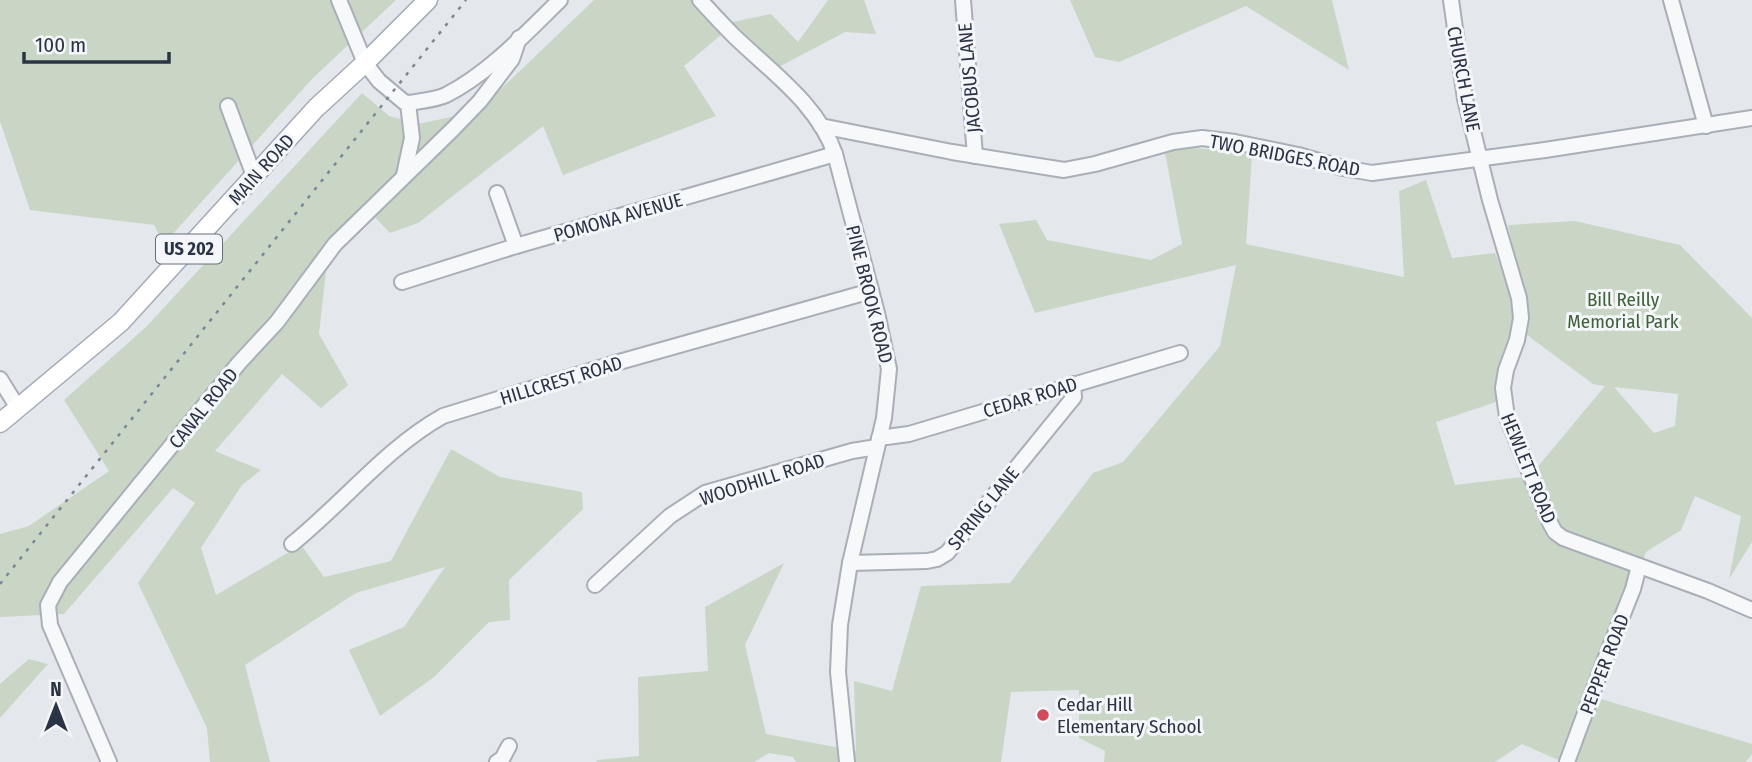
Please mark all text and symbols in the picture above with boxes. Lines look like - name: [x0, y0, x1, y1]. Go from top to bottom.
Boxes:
- scale bar: [24, 21, 170, 65]
- street label: JACOBUS LANE: [953, 22, 986, 134]
- street label: CHURCH LANE: [1442, 24, 1485, 134]
- text: 100 m: [35, 32, 86, 58]
- street label: MAIN ROAD: [224, 129, 299, 210]
- street label: TWO BRIDGES ROAD: [1208, 130, 1362, 181]
- street label: POMONA AVENUE: [551, 188, 685, 247]
- street label: PINE BROOK ROAD: [841, 223, 898, 366]
- road number: US 202: [156, 234, 222, 264]
- park label: Bill Reilly Memorial Park: [1567, 288, 1679, 333]
- street label: HILLCREST ROAD: [497, 351, 625, 410]
- street label: CANAL ROAD: [164, 363, 243, 453]
- street label: CEDAR ROAD: [980, 372, 1080, 423]
- street label: HEWLETT ROAD: [1496, 410, 1561, 527]
- street label: WOODHILL ROAD: [697, 448, 827, 510]
- street label: SPRING LANE: [943, 462, 1024, 555]
- street label: PEPPER ROAD: [1575, 611, 1634, 718]
- north arrow: [21, 671, 91, 741]
- text: N: [50, 678, 62, 701]
- place label: Cedar Hill Elementary School: [1057, 693, 1202, 738]
- marker: Cedar Hill Elementary School: [1035, 707, 1051, 723]

